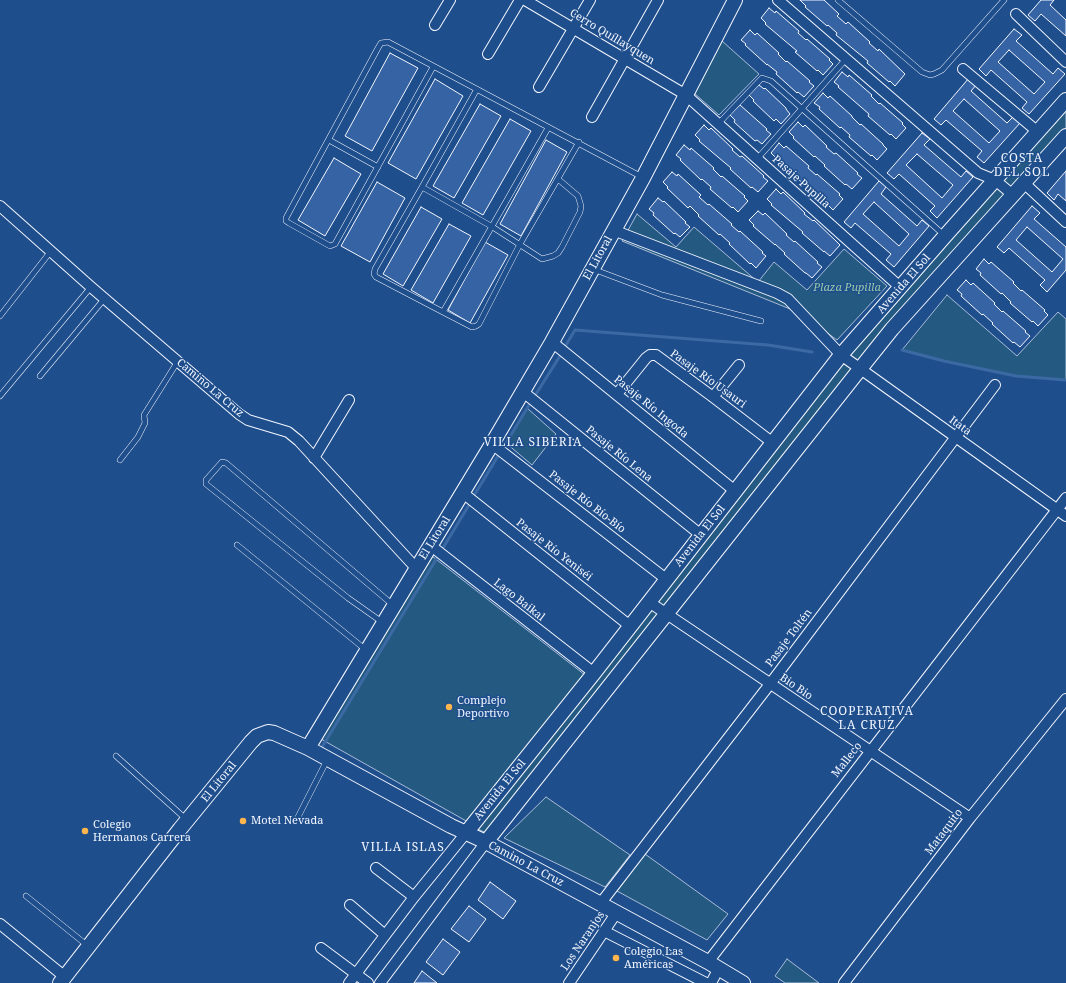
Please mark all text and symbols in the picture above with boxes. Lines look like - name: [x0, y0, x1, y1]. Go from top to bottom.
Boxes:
- street label: Cerro Quíllayquen: [567, 6, 657, 68]
- district label: COSTA DEL SOL: [994, 152, 1050, 180]
- street label: Pasaje Pupilla: [769, 153, 833, 211]
- street label: El Litoral: [581, 234, 615, 282]
- street label: Avenida El Sol: [875, 252, 933, 316]
- park label: Plaza Pupilla: [813, 281, 881, 295]
- street label: Pasaje Río Usauri: [667, 347, 749, 411]
- street label: Camino La Cruz: [174, 356, 246, 420]
- street label: Pasaje Río Ingoda: [611, 373, 691, 441]
- street label: Itata: [946, 414, 974, 438]
- street label: Pasaje Río Lena: [583, 423, 655, 485]
- district label: VILLA SIBERIA: [483, 436, 583, 450]
- street label: Pasaje Río Bío-Bío: [546, 468, 628, 536]
- street label: Avenida El Sol: [672, 503, 728, 569]
- street label: El Litoral: [417, 514, 453, 562]
- street label: Pasaje Río Yeniséi: [513, 516, 595, 584]
- street label: Lago Baikal: [491, 576, 547, 624]
- street label: Pasaje Toltén: [763, 607, 815, 669]
- street label: Bio Bio: [777, 671, 815, 703]
- place label: Complejo Deportivo: [457, 694, 509, 720]
- marker: Complejo Deportivo: [444, 702, 454, 712]
- district label: COOPERATIVA LA CRUZ: [820, 705, 914, 733]
- street label: Malleco: [829, 740, 865, 780]
- street label: Avenida El Sol: [471, 757, 529, 823]
- street label: El Litoral: [199, 759, 239, 805]
- street label: Mataquito: [922, 806, 966, 858]
- place label: Motel Nevada: [251, 814, 323, 828]
- marker: Motel Nevada: [238, 816, 248, 826]
- place label: Colegio Hermanos Carrera: [93, 818, 191, 844]
- marker: Colegio Hermanos Carrera: [80, 826, 90, 836]
- street label: Camino La Cruz: [486, 839, 566, 889]
- district label: VILLA ISLAS: [361, 841, 445, 855]
- street label: Los Naranjos: [558, 909, 608, 973]
- place label: Colegio Las Américas: [624, 945, 683, 971]
- marker: Colegio Las Américas: [611, 953, 621, 963]

